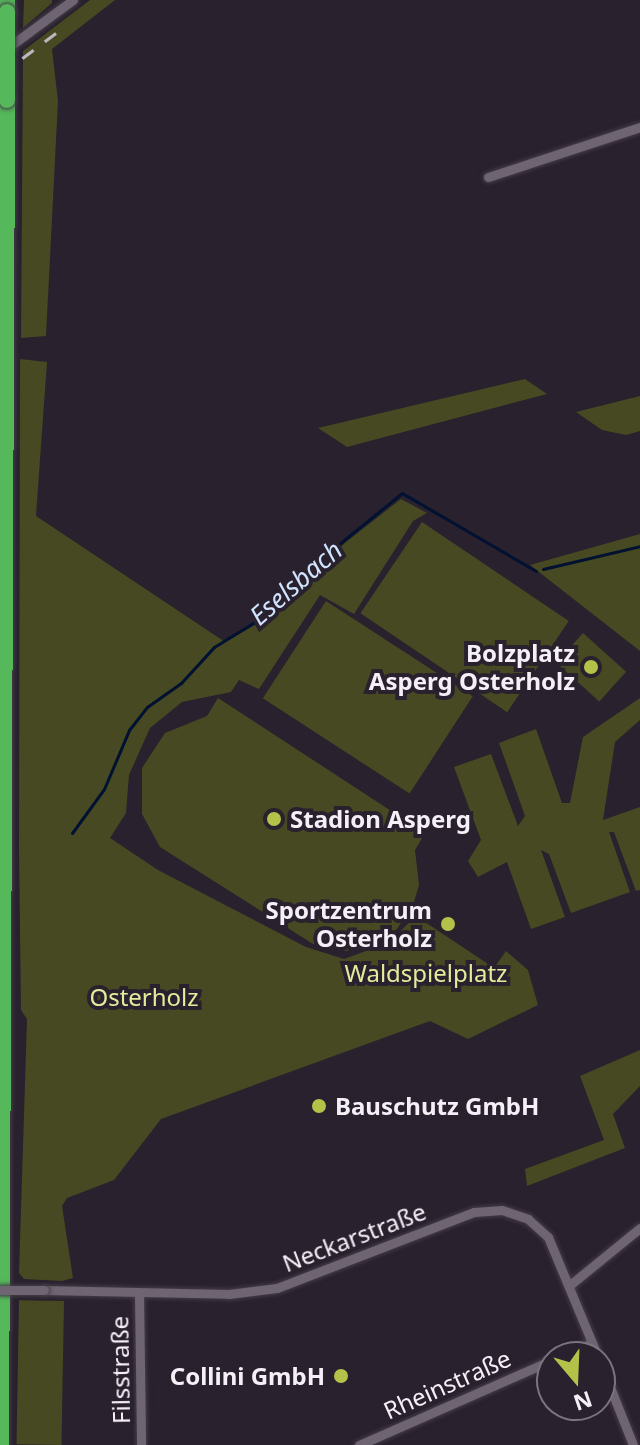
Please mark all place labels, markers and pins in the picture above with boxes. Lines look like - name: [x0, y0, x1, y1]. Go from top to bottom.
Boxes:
- place label: Bolzplatz Asperg Osterholz: [369, 639, 575, 695]
- marker: Bolzplatz Asperg Osterholz: [582, 658, 600, 676]
- place label: Stadion Asperg: [290, 805, 471, 833]
- marker: Stadion Asperg: [265, 810, 283, 828]
- place label: Sportzentrum Osterholz: [266, 896, 432, 952]
- marker: Sportzentrum Osterholz: [439, 915, 457, 933]
- place label: Bauschutz GmbH: [335, 1092, 539, 1120]
- marker: Bauschutz GmbH: [310, 1097, 328, 1115]
- place label: Collini GmbH: [170, 1362, 325, 1390]
- marker: Collini GmbH: [332, 1367, 350, 1385]

